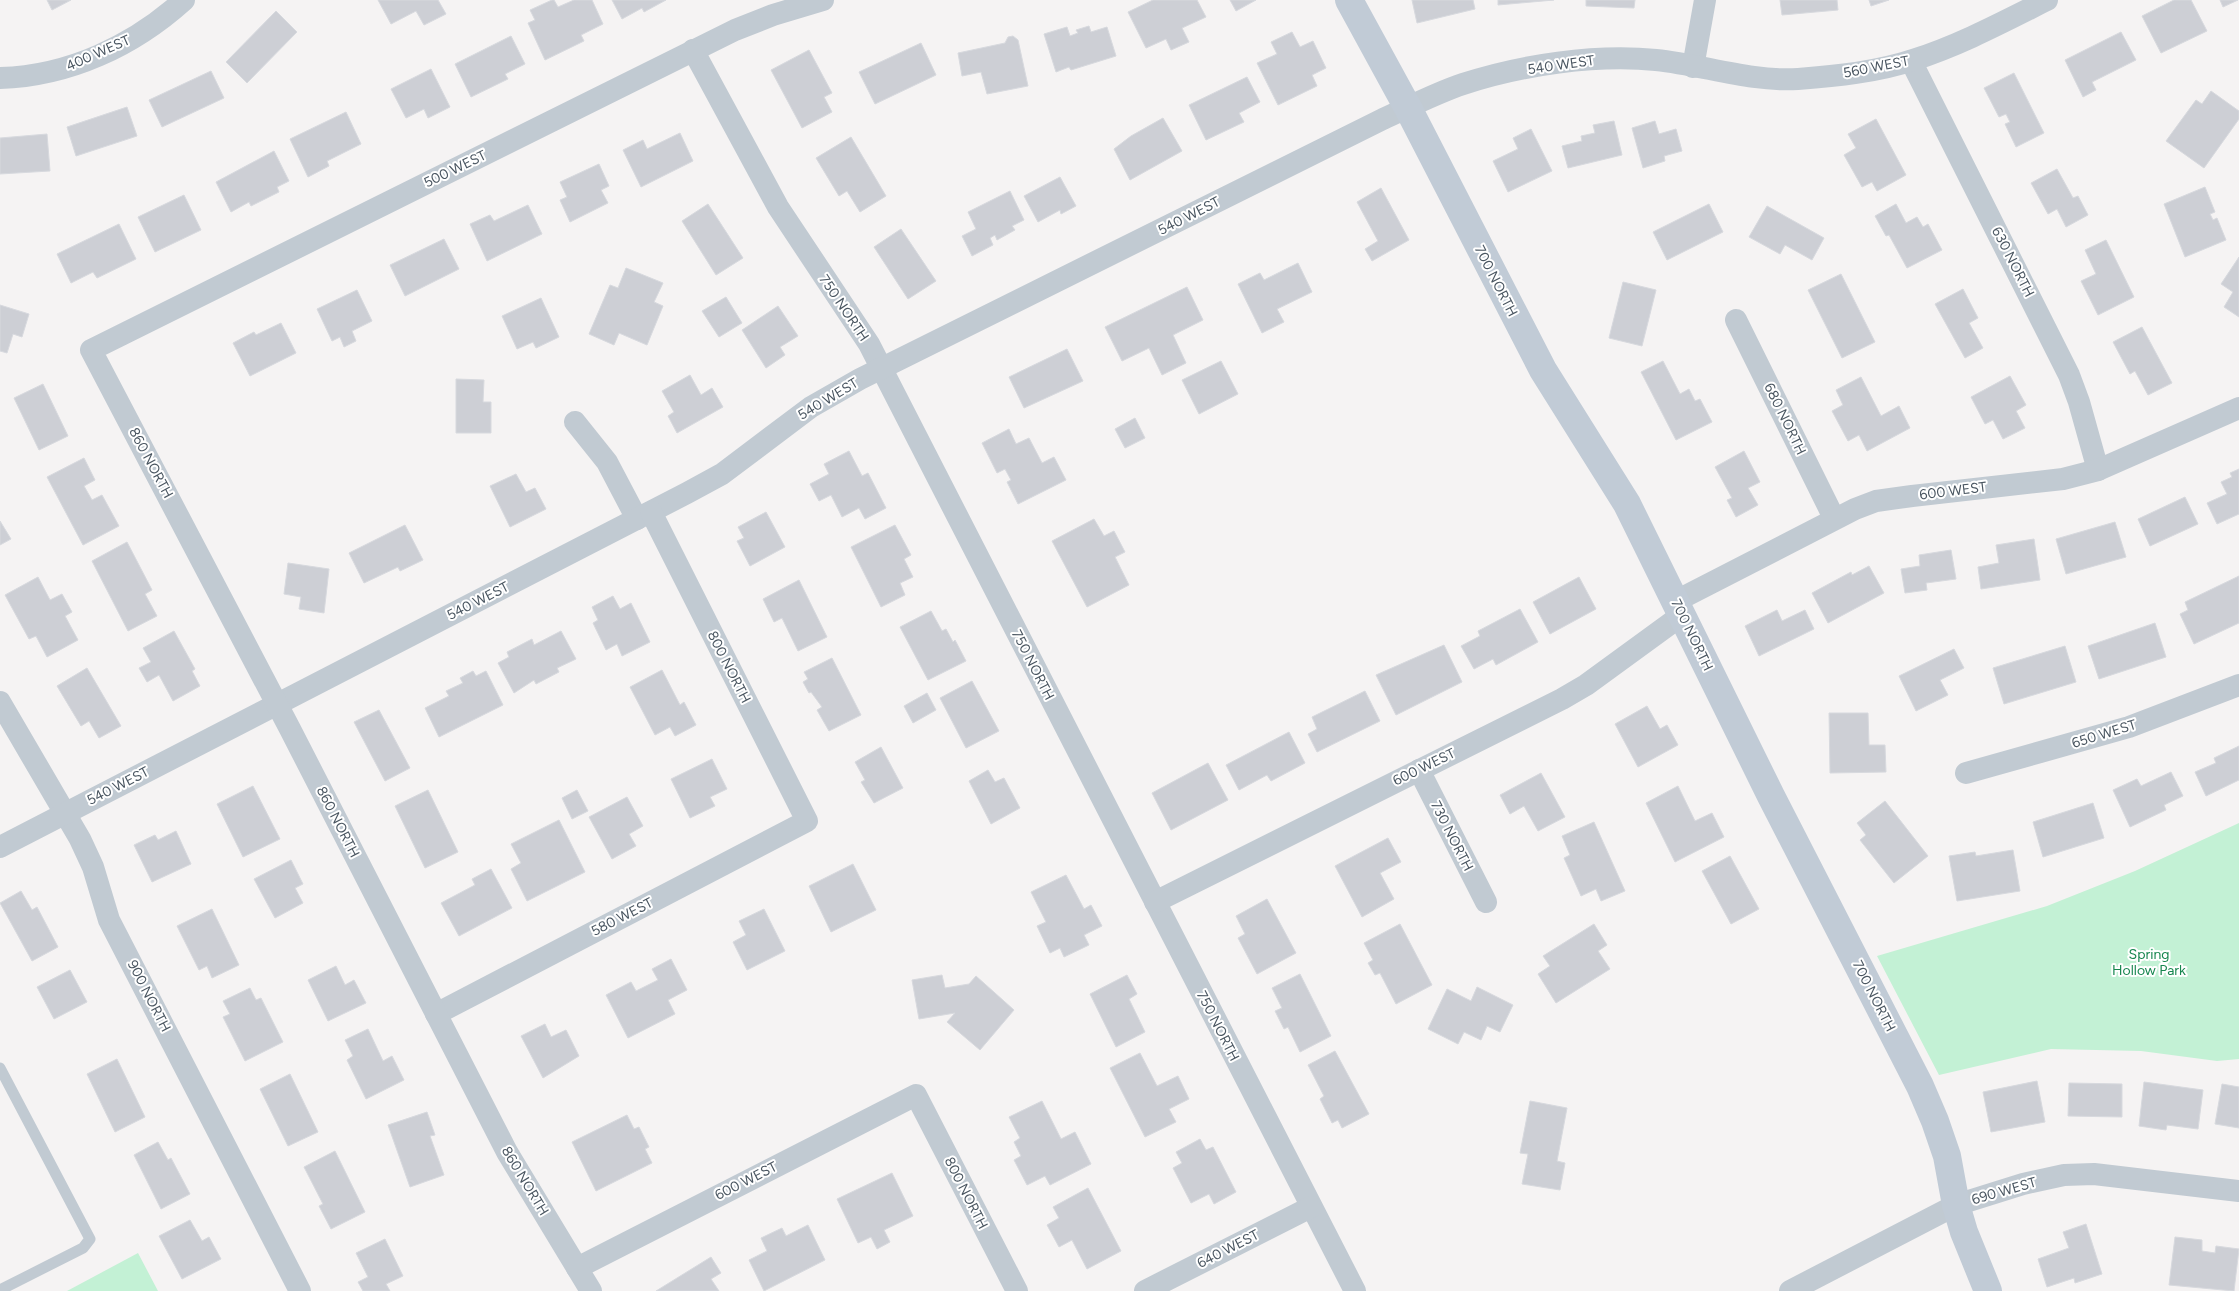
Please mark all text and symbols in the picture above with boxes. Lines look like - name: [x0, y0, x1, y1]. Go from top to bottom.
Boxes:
- street label: 400 WEST: [63, 31, 133, 75]
- street label: 540 WEST: [1527, 52, 1596, 78]
- street label: 560 WEST: [1842, 52, 1911, 82]
- street label: 500 WEST: [421, 146, 489, 191]
- street label: 540 WEST: [1155, 193, 1223, 239]
- street label: 630 NORTH: [1988, 224, 2038, 300]
- street label: 700 NORTH: [1471, 243, 1521, 319]
- street label: 750 NORTH: [816, 271, 872, 345]
- street label: 540 WEST: [795, 374, 861, 424]
- street label: 680 NORTH: [1760, 380, 1810, 458]
- street label: 860 NORTH: [125, 425, 177, 501]
- street label: 600 WEST: [1919, 478, 1988, 504]
- street label: 540 WEST: [444, 578, 512, 624]
- street label: 700 NORTH: [1667, 596, 1717, 674]
- street label: 750 NORTH: [1008, 627, 1058, 703]
- street label: 800 NORTH: [704, 628, 754, 706]
- street label: 650 WEST: [2070, 716, 2139, 752]
- street label: 600 WEST: [1390, 744, 1458, 789]
- street label: 540 WEST: [84, 763, 152, 809]
- street label: 860 NORTH: [313, 784, 363, 860]
- street label: 730 NORTH: [1427, 798, 1477, 874]
- street label: 580 WEST: [588, 894, 656, 940]
- park label: Spring Hollow Park: [2112, 946, 2186, 979]
- street label: 900 NORTH: [124, 957, 174, 1035]
- street label: 700 NORTH: [1849, 958, 1899, 1034]
- street label: 750 NORTH: [1193, 988, 1243, 1064]
- street label: 860 NORTH: [498, 1143, 552, 1219]
- street label: 800 NORTH: [941, 1154, 991, 1232]
- street label: 600 WEST: [712, 1158, 780, 1204]
- street label: 690 WEST: [1970, 1174, 2038, 1208]
- street label: 640 WEST: [1194, 1226, 1262, 1272]

